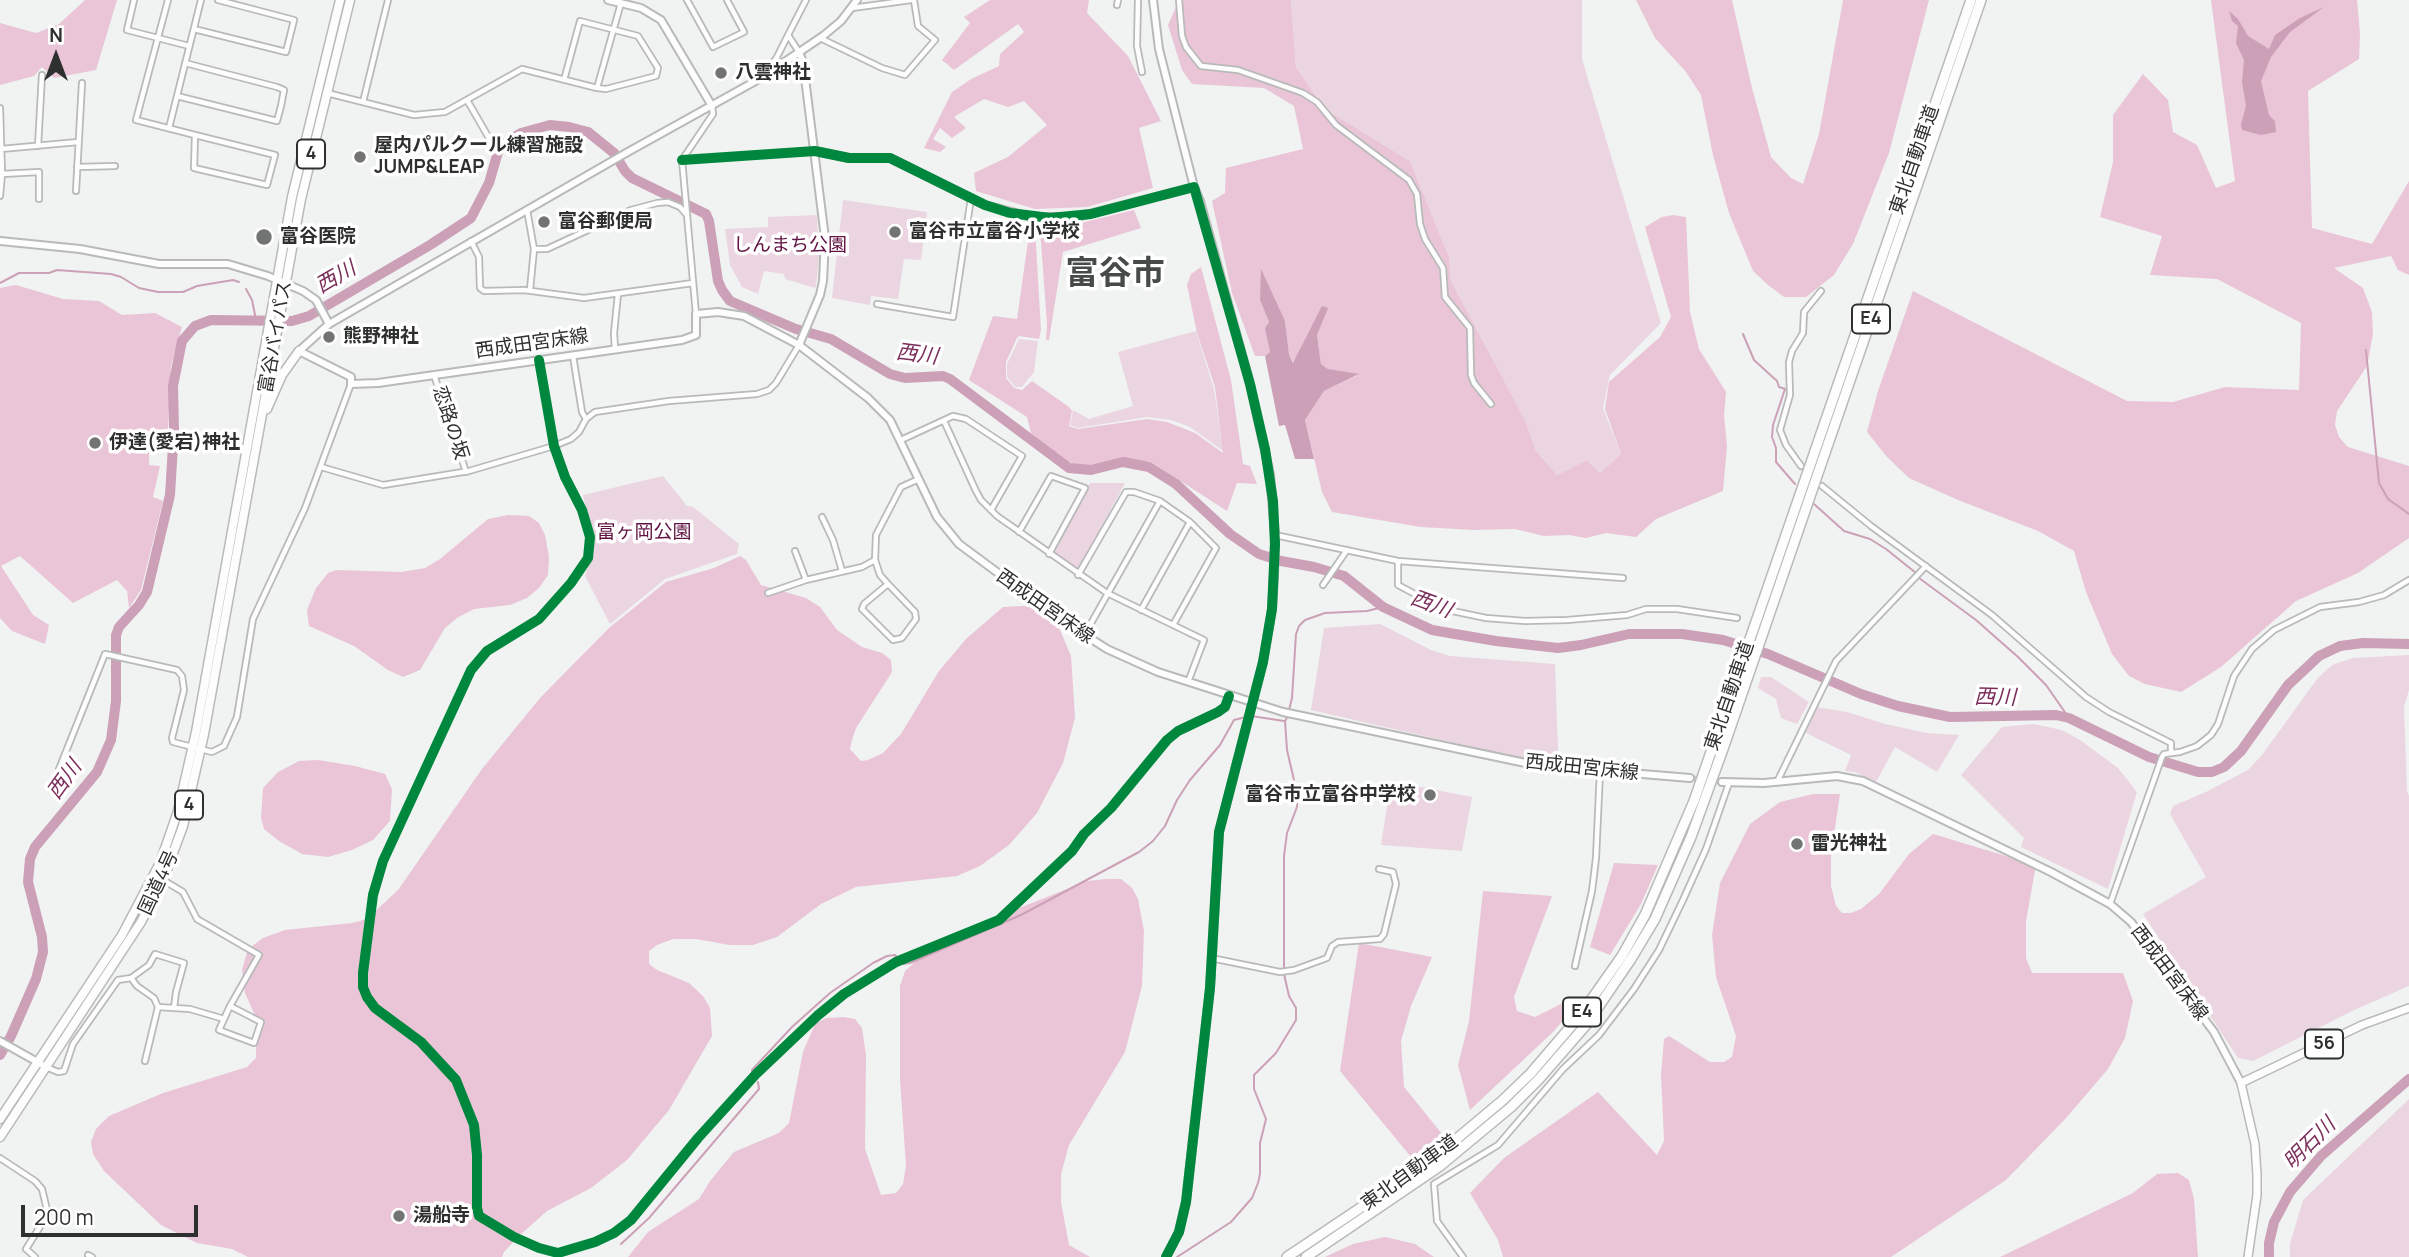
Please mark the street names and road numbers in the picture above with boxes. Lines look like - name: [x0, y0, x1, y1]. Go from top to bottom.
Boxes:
- street label: 東北自動車道: [1886, 102, 1944, 218]
- road number: 4: [297, 140, 325, 168]
- street label: 富谷バイパス: [255, 279, 297, 395]
- road number: E4: [1852, 304, 1890, 334]
- street label: 西成田宮床線: [474, 325, 590, 363]
- street label: 恋路の坂: [427, 383, 473, 463]
- street label: 西成田宮床線: [992, 565, 1098, 649]
- street label: 東北自動車道: [1701, 638, 1759, 754]
- street label: 西成田宮床線: [1524, 751, 1640, 785]
- road number: 4: [175, 790, 203, 820]
- street label: 国道4号: [134, 847, 184, 919]
- street label: 西成田宮床線: [2126, 921, 2212, 1025]
- road number: E4: [1563, 998, 1601, 1027]
- road number: 56: [2305, 1030, 2343, 1058]
- street label: 東北自動車道: [1357, 1130, 1463, 1216]

